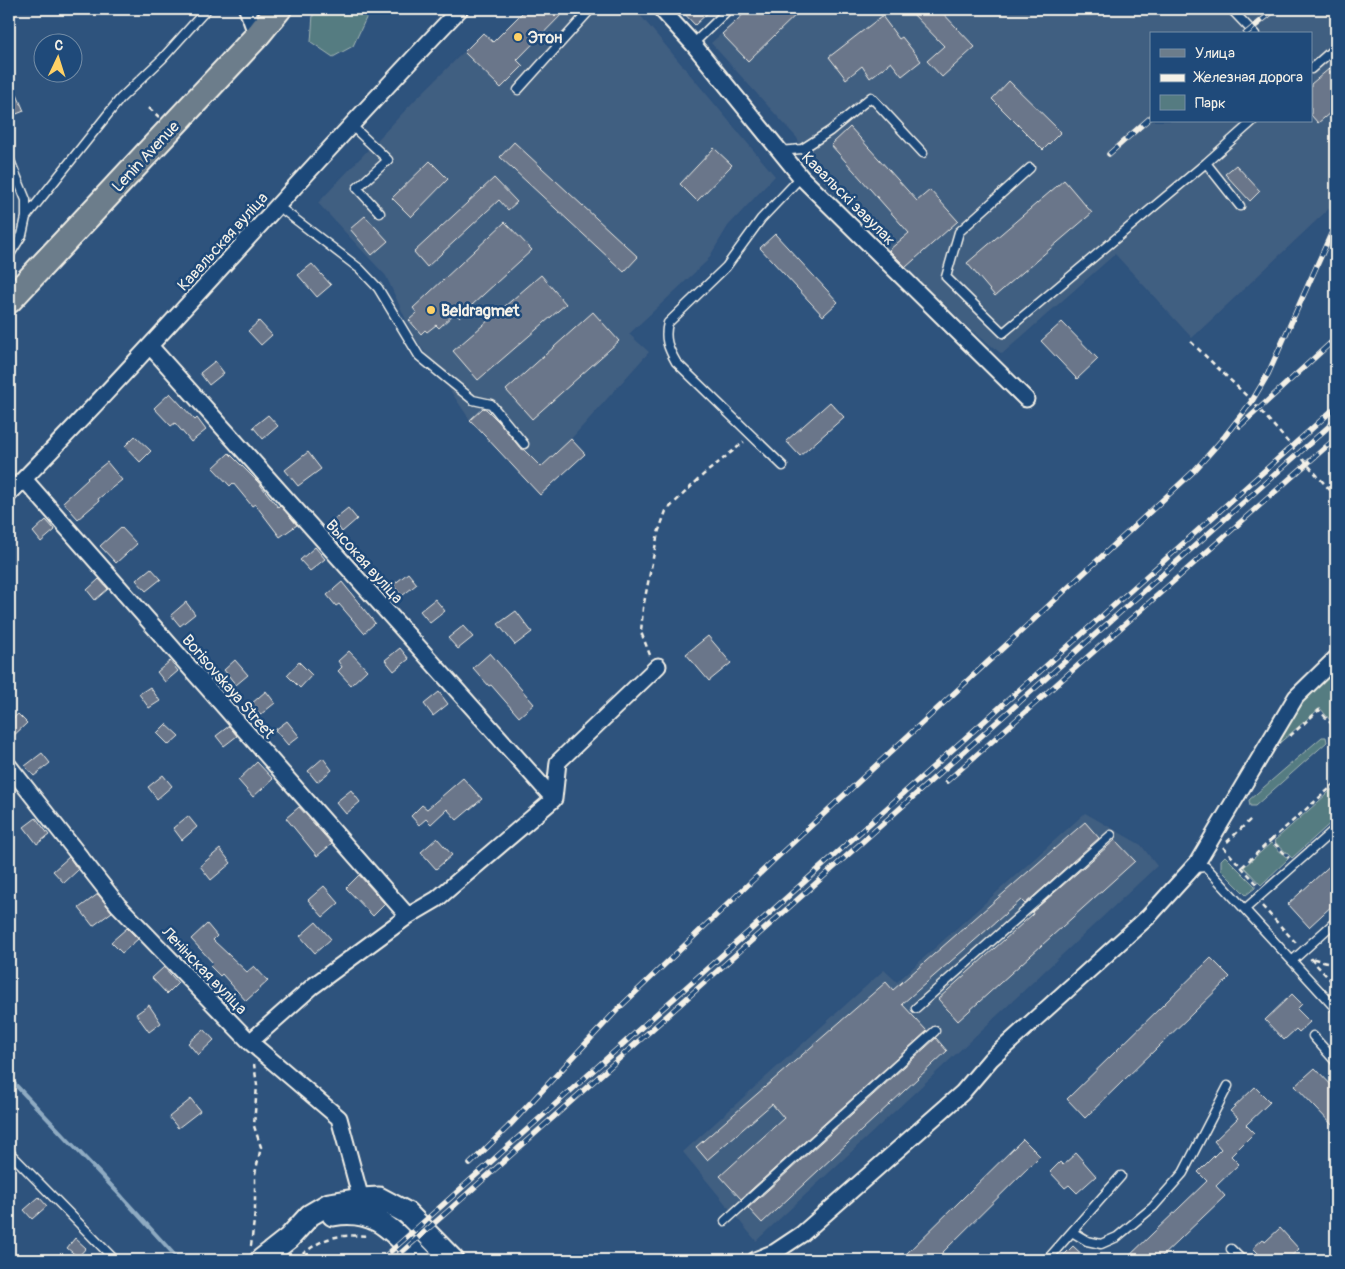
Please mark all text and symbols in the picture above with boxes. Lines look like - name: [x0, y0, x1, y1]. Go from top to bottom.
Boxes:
- place label: Этон: [528, 28, 562, 48]
- marker: Этон: [512, 31, 524, 43]
- north arrow: [32, 32, 82, 82]
- legend: [1150, 32, 1312, 122]
- text: С: [54, 37, 64, 54]
- text: Улица: [1195, 44, 1235, 63]
- text: Железная дорога: [1193, 68, 1303, 87]
- text: Парк: [1195, 94, 1226, 113]
- street label: Lenin Avenue: [108, 117, 184, 196]
- street label: Кавальскі завулак: [797, 148, 899, 250]
- street label: Кавальская вуліца: [173, 188, 272, 295]
- place label: Beldragmet: [441, 301, 520, 321]
- marker: Beldragmet: [425, 304, 437, 316]
- street label: Высокая вуліца: [321, 516, 407, 608]
- street label: Borisovskaya Street: [178, 630, 279, 743]
- street label: Ленінская вуліца: [157, 922, 251, 1019]

